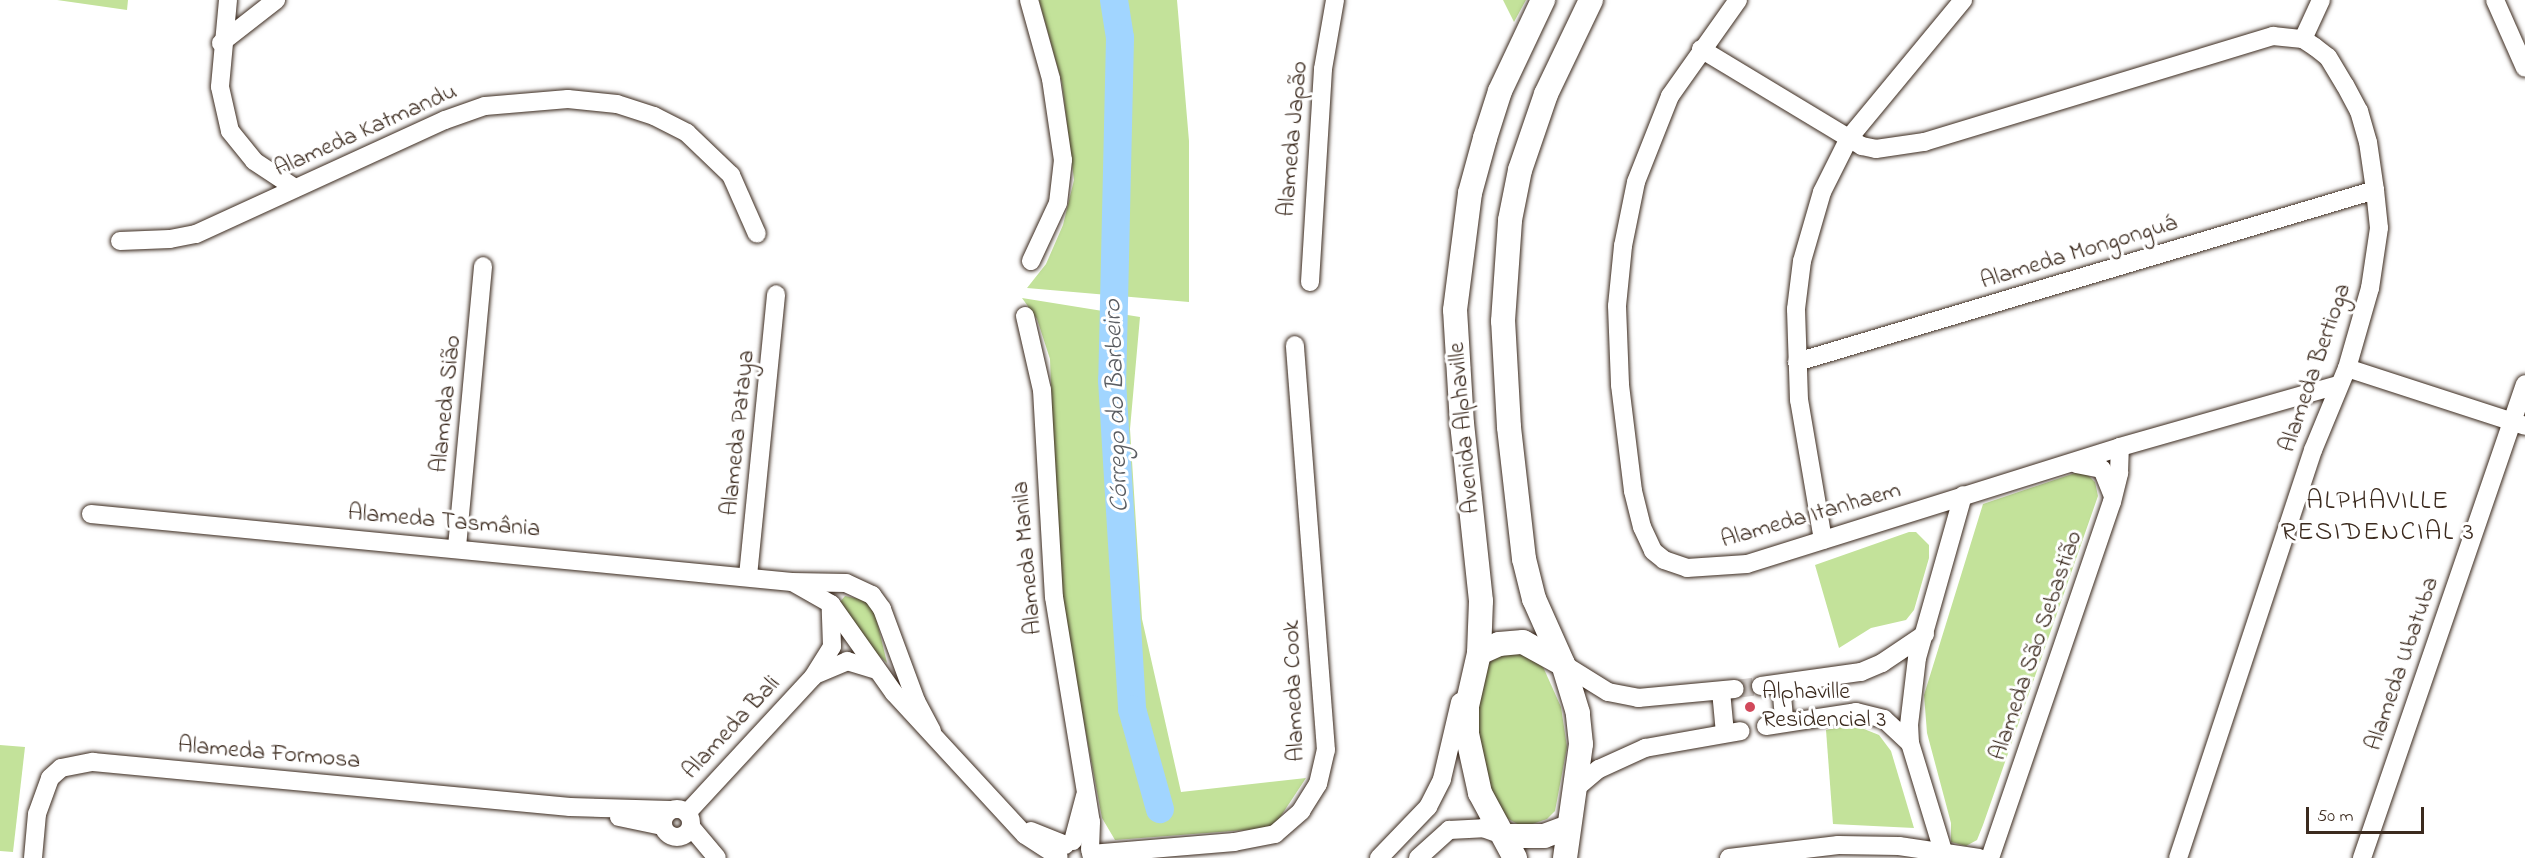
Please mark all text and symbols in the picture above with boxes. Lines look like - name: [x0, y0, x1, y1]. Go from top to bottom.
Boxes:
- street label: Alameda Japão: [1273, 60, 1315, 218]
- street label: Alameda Katmandu: [270, 78, 462, 184]
- street label: Alameda Mongonguá: [1977, 209, 2181, 297]
- street label: Alameda Bertioga: [2274, 280, 2358, 456]
- water label: Córrego do Barbeiro: [1099, 299, 1137, 513]
- street label: Alameda Sião: [425, 334, 469, 474]
- street label: Avenida Alphaville: [1443, 341, 1487, 515]
- street label: Alameda Pataya: [716, 349, 762, 517]
- street label: Alameda Itanhaem: [1718, 477, 1904, 555]
- street label: Alameda Manila: [1007, 480, 1049, 636]
- district label: ALPHAVILLE RESIDENCIAL 3: [2281, 485, 2475, 548]
- street label: Alameda Tasmânia: [347, 499, 541, 545]
- street label: Alameda São Sebastião: [1984, 528, 2090, 764]
- street label: Alameda Ubatuba: [2360, 573, 2446, 755]
- street label: Alameda Cook: [1278, 620, 1312, 762]
- street label: Alameda Bali: [677, 670, 787, 786]
- place label: Alphaville Residencial 3: [1762, 679, 1887, 735]
- marker: Alphaville Residencial 3: [1743, 700, 1757, 714]
- street label: Alameda Formosa: [176, 732, 362, 776]
- scale bar: [2309, 795, 2428, 833]
- text: 50 m: [2317, 804, 2354, 830]

